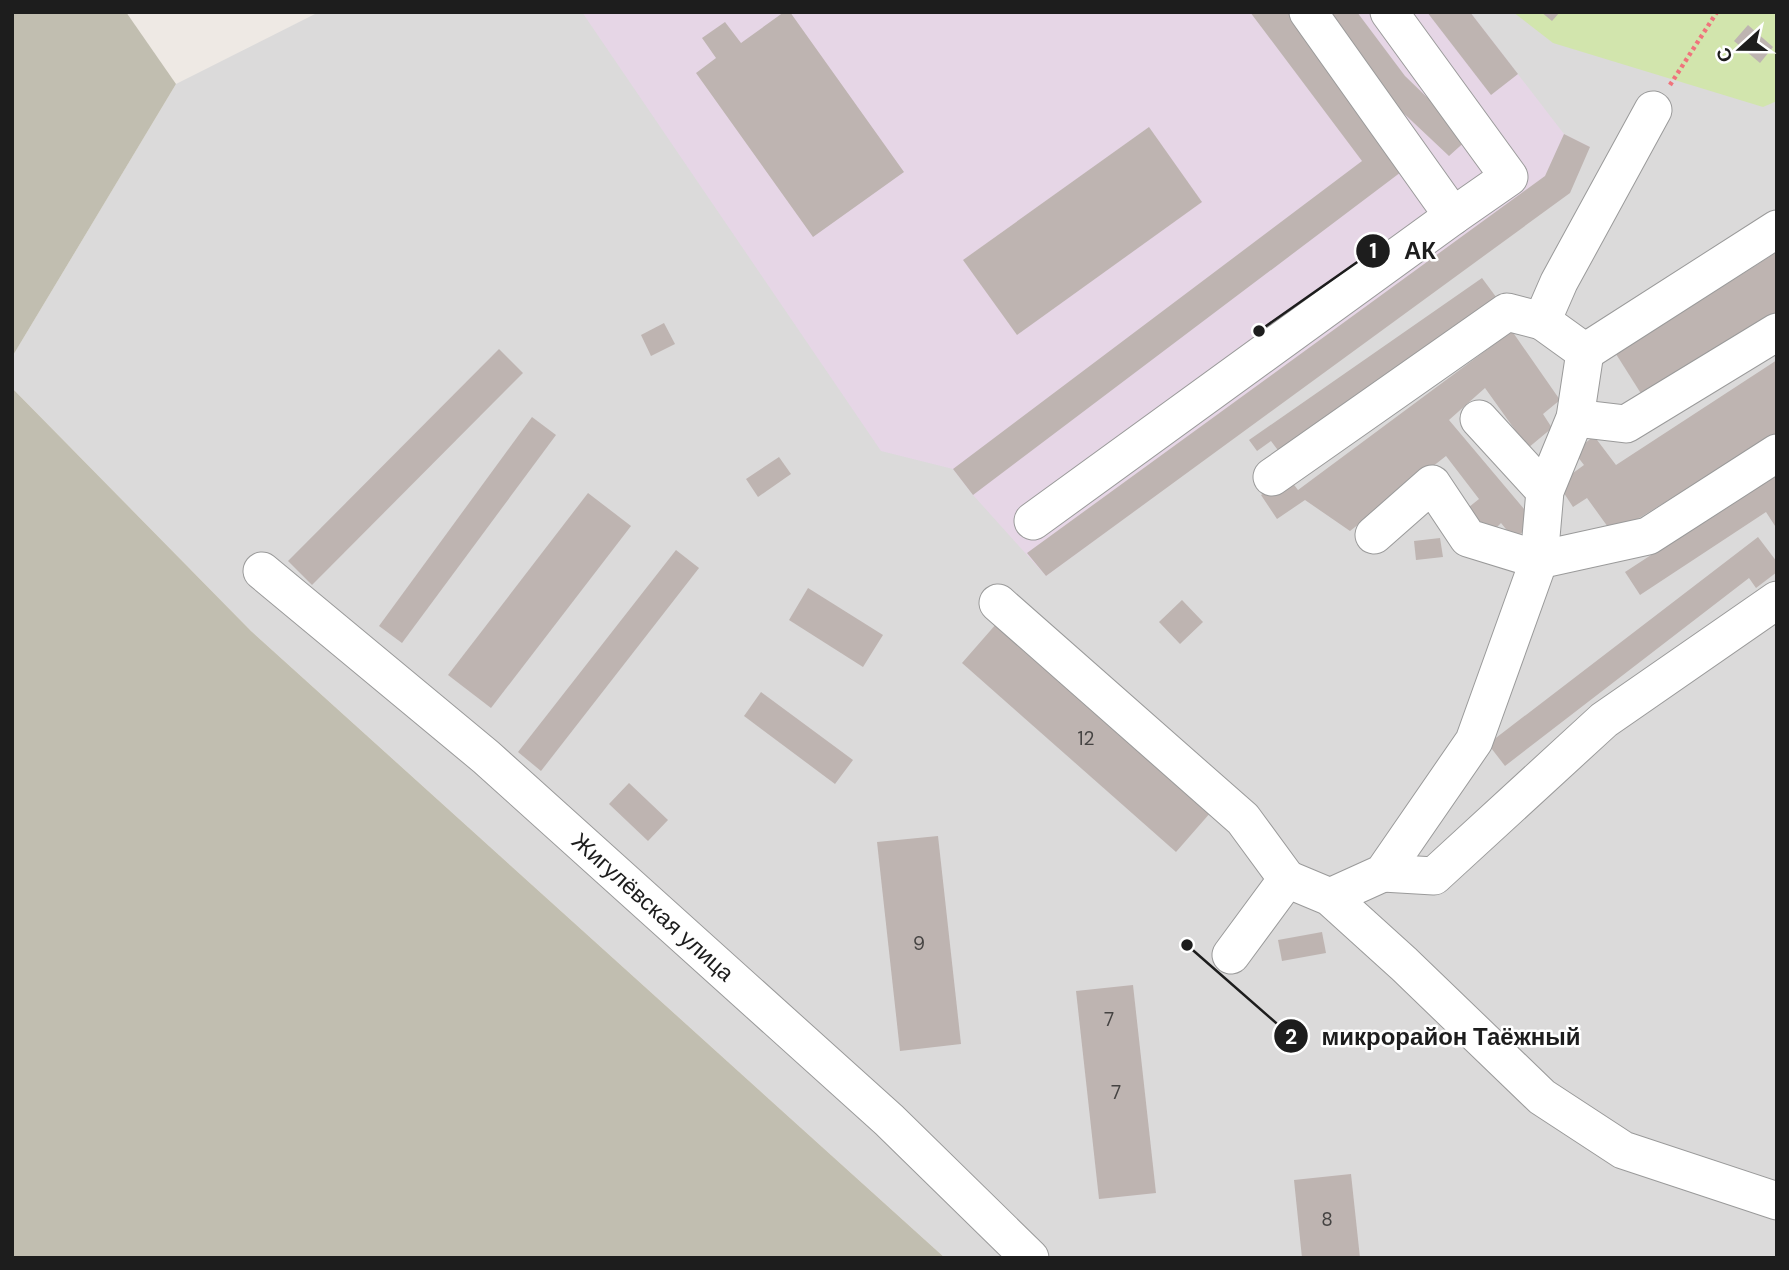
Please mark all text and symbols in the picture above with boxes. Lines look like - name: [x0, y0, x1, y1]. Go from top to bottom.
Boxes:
- north arrow: [1705, 14, 1775, 84]
- text: С: [1710, 44, 1739, 66]
- callout: АК: [1355, 228, 1450, 273]
- text: АК: [1404, 235, 1436, 266]
- text: 1: [1369, 237, 1377, 265]
- house number: 12: [1078, 726, 1094, 751]
- street label: Жигулёвская улица: [566, 826, 741, 988]
- house number: 9: [913, 931, 925, 956]
- house number: 7: [1104, 1007, 1114, 1032]
- callout: микрорайон Таёжный: [1273, 1014, 1595, 1059]
- text: микрорайон Таёжный: [1322, 1021, 1580, 1052]
- text: 2: [1285, 1023, 1297, 1051]
- house number: 7: [1111, 1080, 1121, 1105]
- house number: 8: [1321, 1207, 1333, 1232]

